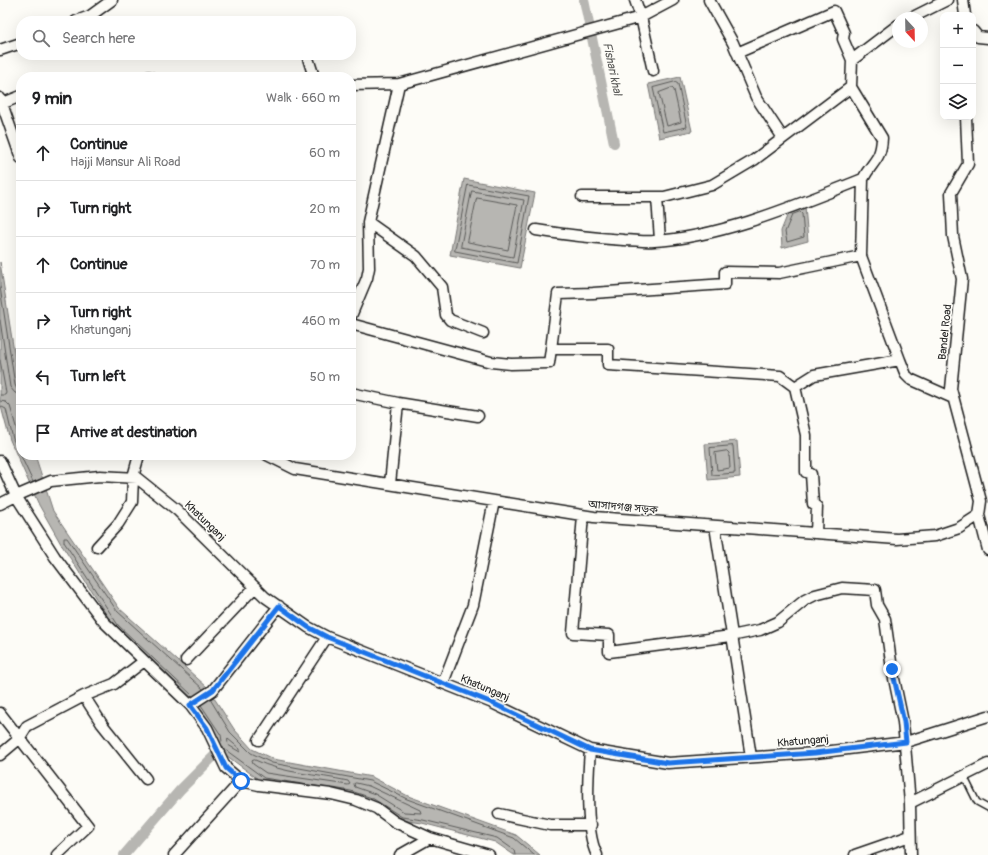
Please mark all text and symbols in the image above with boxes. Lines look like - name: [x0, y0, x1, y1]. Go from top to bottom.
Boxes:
- north arrow: [892, 12, 928, 48]
- map controls: [940, 12, 976, 120]
- button: +: [940, 12, 976, 48]
- search box: [16, 16, 356, 60]
- icon: search: [30, 27, 52, 49]
- text: Search here: [62, 29, 135, 48]
- water label: Fishari khal: [599, 41, 625, 98]
- button: −: [940, 48, 976, 84]
- button: layers: [940, 84, 976, 120]
- text: 9 min: [32, 88, 72, 109]
- text: Walk · 660 m: [266, 90, 340, 106]
- text: Continue: [70, 135, 128, 154]
- icon: ahead: [32, 142, 54, 164]
- text: 60 m: [309, 145, 340, 161]
- text: Hajji Mansur Ali Road: [70, 154, 181, 170]
- icon: right: [32, 198, 54, 220]
- text: Turn right: [70, 199, 131, 218]
- text: 20 m: [309, 201, 340, 217]
- icon: ahead: [32, 254, 54, 276]
- text: Continue: [70, 255, 128, 274]
- text: 70 m: [310, 257, 340, 273]
- text: Turn right: [70, 303, 131, 322]
- street label: Bandel Road: [936, 303, 954, 361]
- icon: right: [32, 310, 54, 332]
- text: 460 m: [302, 313, 340, 329]
- text: Khatunganj: [70, 322, 131, 338]
- icon: left: [32, 366, 54, 388]
- text: Turn left: [70, 367, 126, 386]
- text: 50 m: [310, 369, 340, 385]
- icon: arrive: [32, 422, 54, 444]
- text: Arrive at destination: [70, 423, 197, 442]
- street label: আসাদগঞ্জ সড়ক: [587, 497, 659, 517]
- street label: Khatunganj: [182, 498, 228, 544]
- route end: [883, 660, 901, 678]
- street label: Khatunganj: [459, 672, 511, 704]
- street label: Khatunganj: [777, 732, 829, 750]
- route start: [232, 772, 250, 790]

